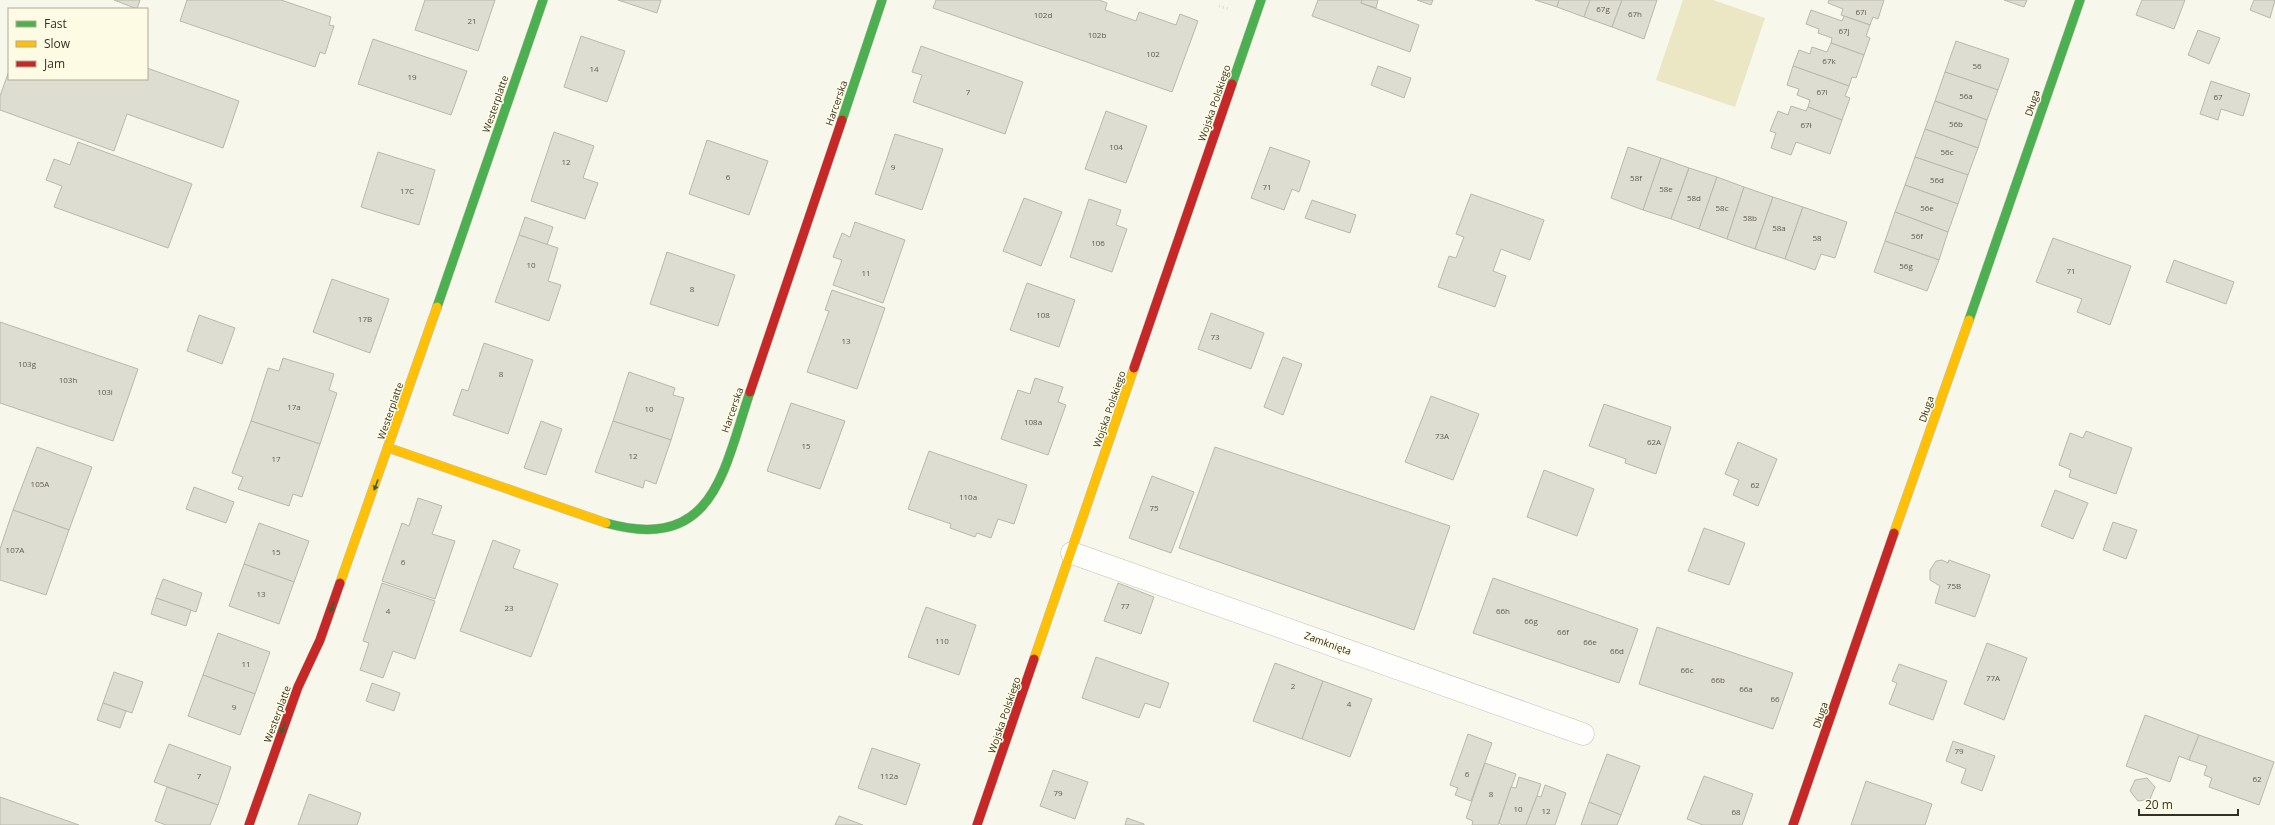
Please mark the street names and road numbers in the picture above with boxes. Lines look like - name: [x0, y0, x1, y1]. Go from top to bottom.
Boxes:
- street label: Wojska Polskiego: [1194, 63, 1234, 143]
- street label: Westerplatte: [479, 73, 511, 135]
- street label: Harcerska: [822, 78, 850, 128]
- street label: Długa: [2021, 88, 2043, 118]
- street label: Wojska Polskiego: [1089, 369, 1129, 449]
- street label: Westerplatte: [374, 380, 406, 442]
- street label: Harcerska: [718, 385, 746, 435]
- street label: Długa: [1915, 394, 1937, 424]
- street label: Zamknięta: [1302, 628, 1354, 658]
- street label: Wojska Polskiego: [984, 675, 1024, 755]
- street label: Westerplatte: [260, 683, 294, 745]
- street label: Długa: [1809, 700, 1831, 730]

